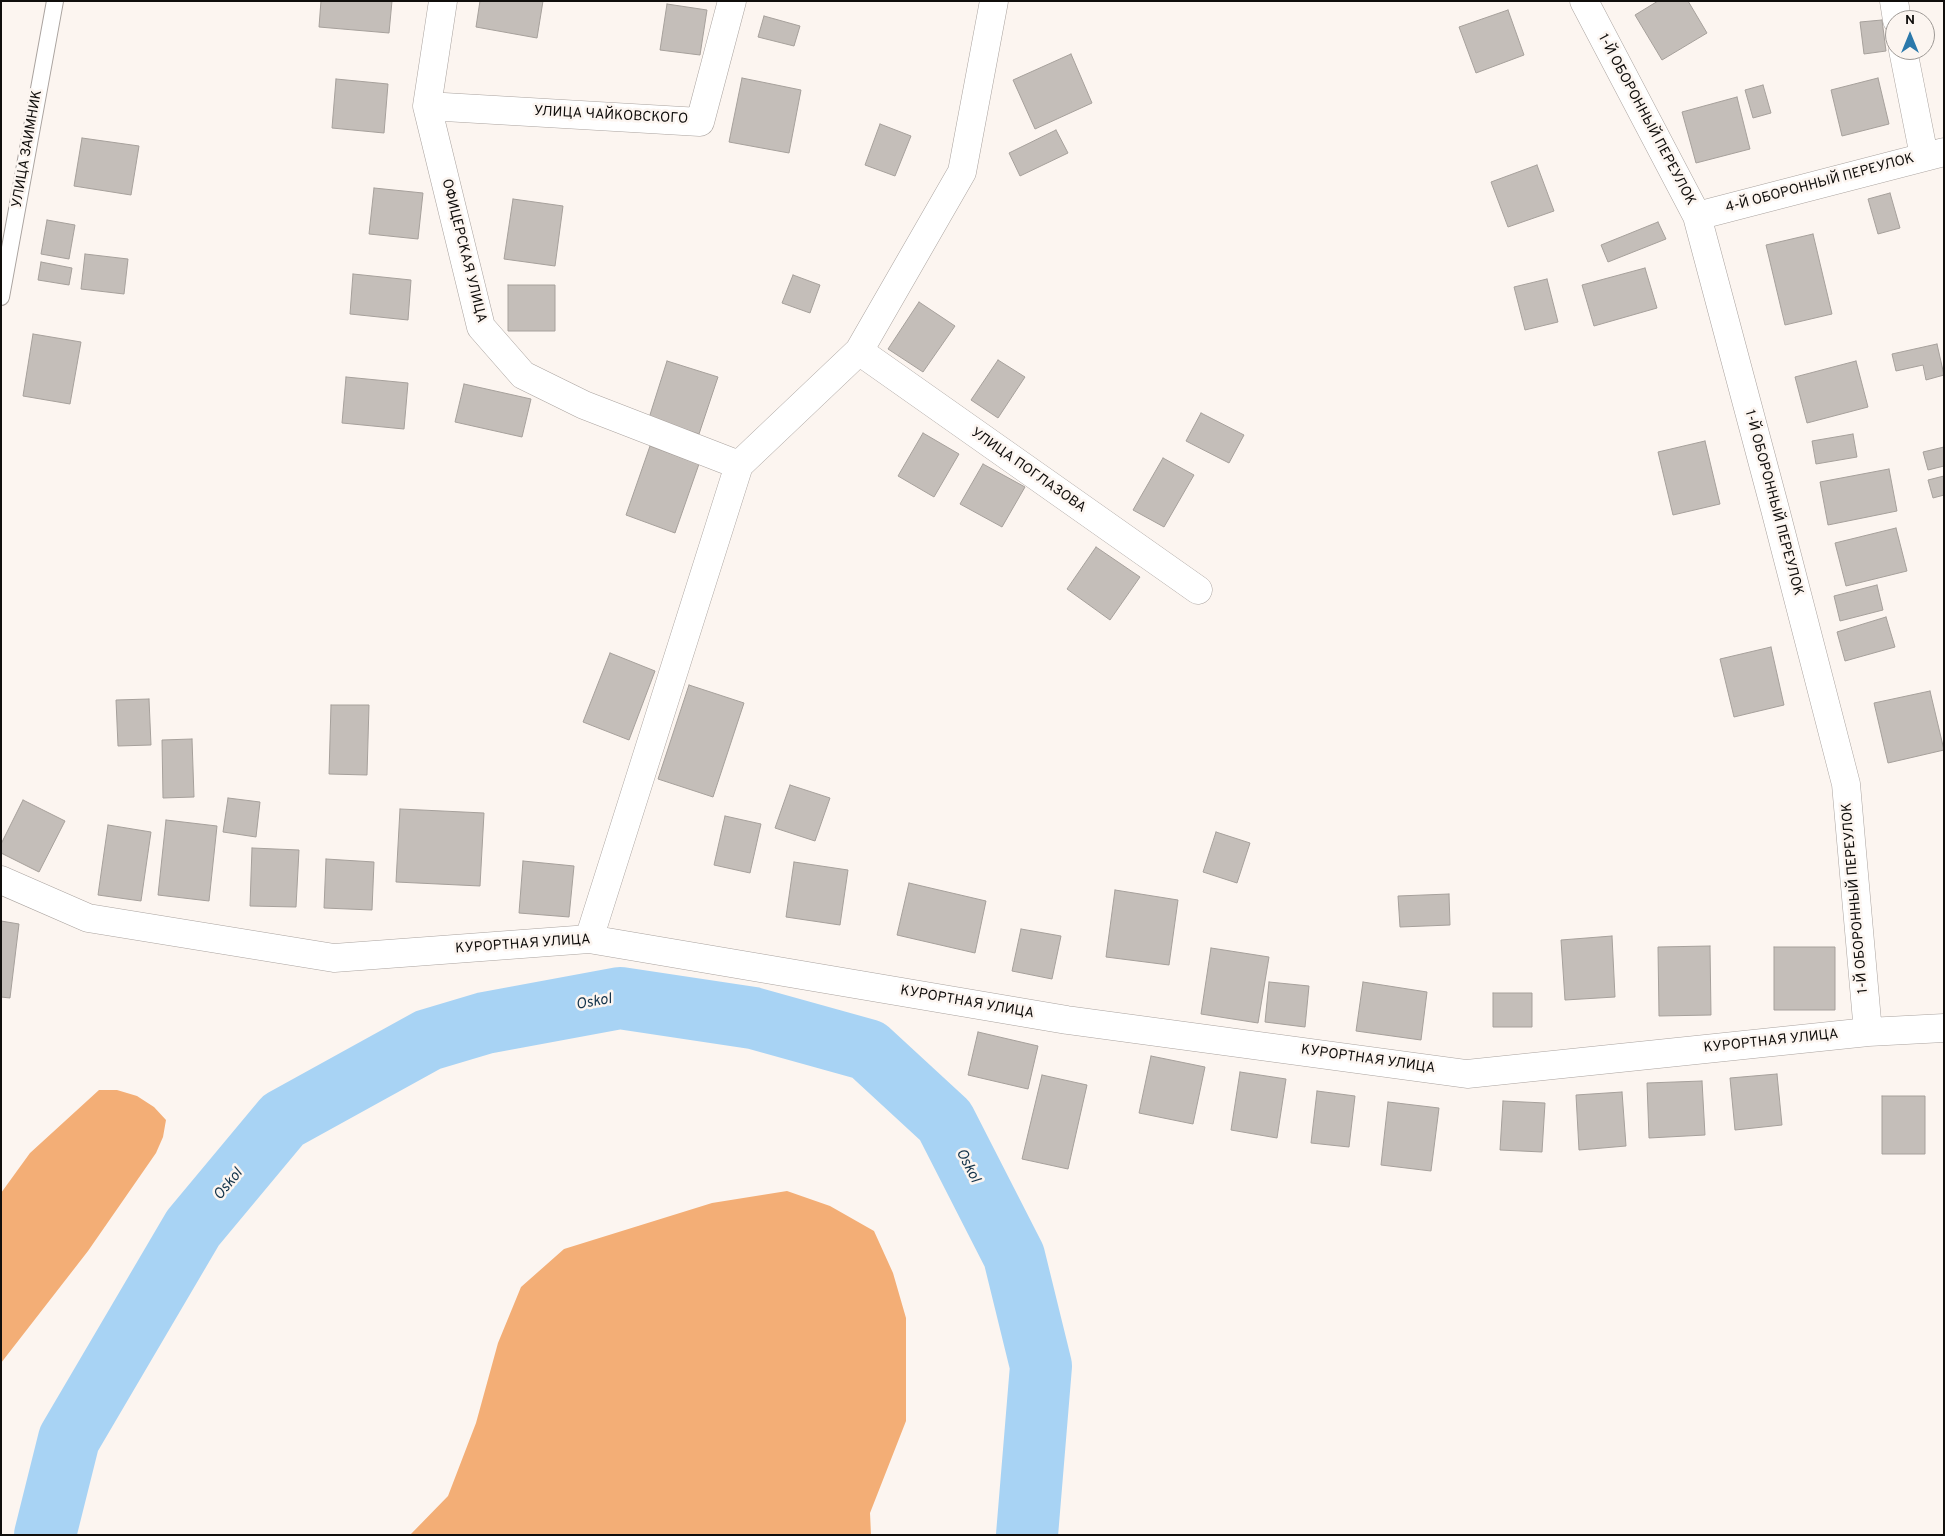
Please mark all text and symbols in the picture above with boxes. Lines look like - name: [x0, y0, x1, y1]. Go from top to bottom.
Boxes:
- north arrow: [1885, 10, 1935, 60]
- text: N: [1905, 12, 1915, 29]
- street label: 1-Й ОБОРОННЫЙ ПЕРЕУЛОК: [1594, 31, 1698, 209]
- street label: УЛИЦА ЗАИМНИК: [9, 89, 47, 209]
- street label: УЛИЦА ЧАЙКОВСКОГО: [533, 104, 689, 128]
- street label: 4-Й ОБОРОННЫЙ ПЕРЕУЛОК: [1724, 151, 1916, 217]
- street label: ОФИЦЕРСКАЯ УЛИЦА: [437, 177, 489, 325]
- street label: 1-Й ОБОРОННЫЙ ПЕРЕУЛОК: [1740, 408, 1806, 598]
- street label: УЛИЦА ПОГЛАЗОВА: [967, 425, 1089, 517]
- street label: 1-Й ОБОРОННЫЙ ПЕРЕУЛОК: [1839, 802, 1873, 994]
- street label: КУРОРТНАЯ УЛИЦА: [455, 932, 591, 958]
- street label: КУРОРТНАЯ УЛИЦА: [899, 983, 1035, 1023]
- water label: Oskol: [575, 991, 613, 1015]
- street label: КУРОРТНАЯ УЛИЦА: [1703, 1027, 1839, 1057]
- street label: КУРОРТНАЯ УЛИЦА: [1300, 1042, 1436, 1078]
- water label: Oskol: [951, 1146, 983, 1186]
- water label: Oskol: [211, 1165, 247, 1205]

